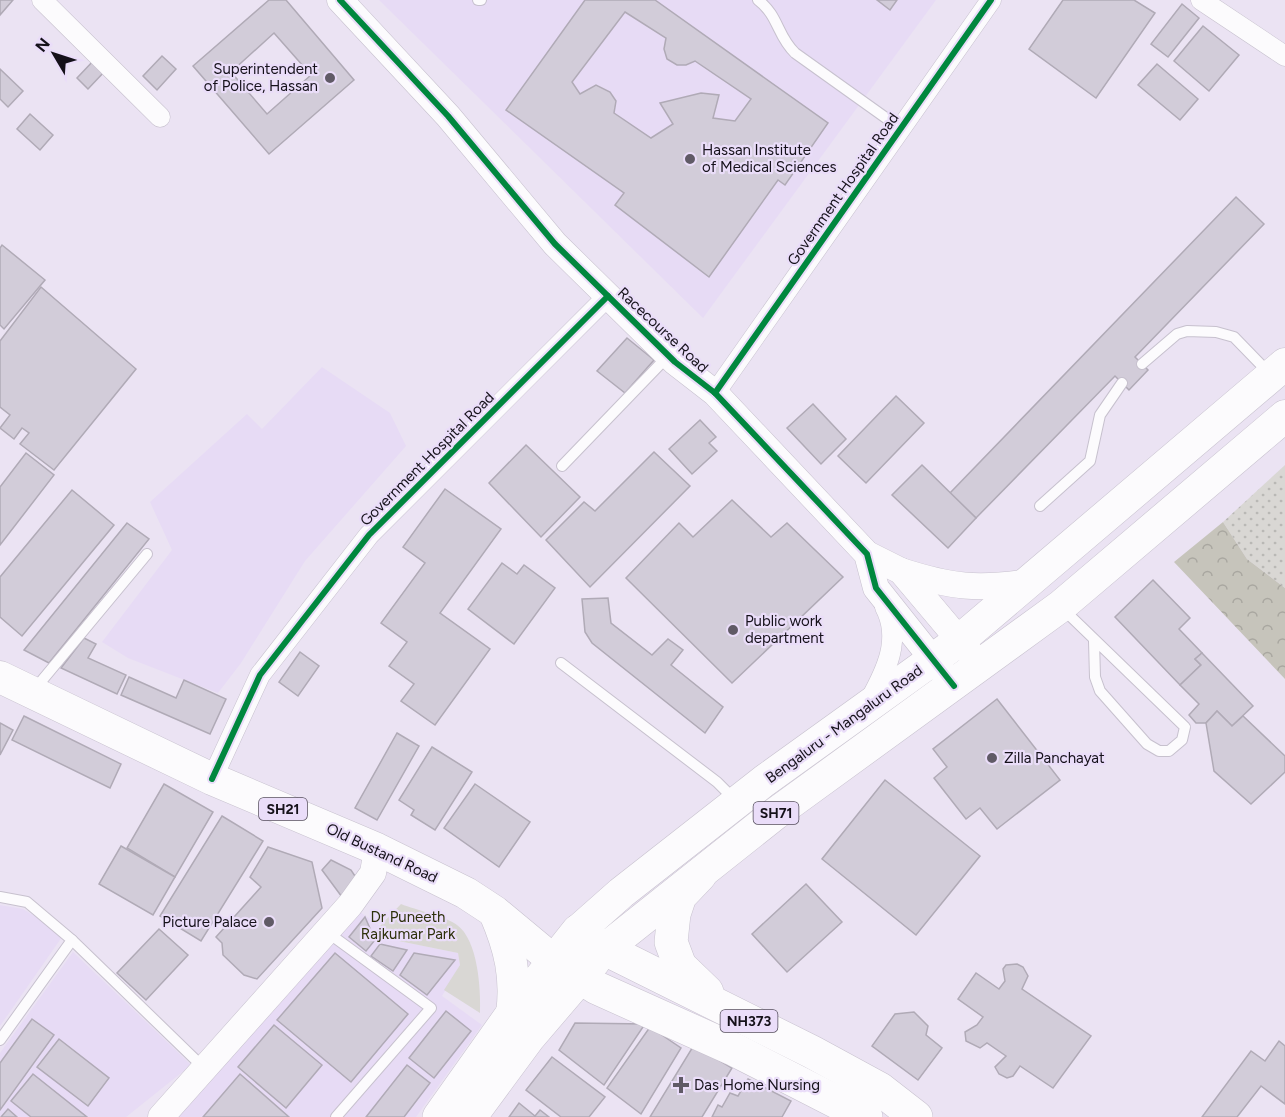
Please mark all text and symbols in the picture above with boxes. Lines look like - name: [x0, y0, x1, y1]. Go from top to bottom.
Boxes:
- north arrow: [24, 24, 84, 84]
- text: N: [31, 34, 54, 56]
- place label: Superintendent of Police, Hassan: [204, 60, 318, 95]
- marker: Superintendent of Police, Hassan: [323, 71, 337, 85]
- street label: Government Hospital Road: [783, 109, 903, 269]
- place label: Hassan Institute of Medical Sciences: [702, 141, 837, 176]
- marker: Hassan Institute of Medical Sciences: [683, 152, 697, 166]
- street label: Racecourse Road: [614, 284, 712, 376]
- street label: Government Hospital Road: [356, 388, 498, 530]
- place label: Public work department: [745, 612, 825, 647]
- marker: Public work department: [726, 623, 740, 637]
- street label: Bengaluru - Mangaluru Road: [762, 661, 926, 787]
- place label: Zilla Panchayat: [1004, 749, 1105, 767]
- marker: Zilla Panchayat: [985, 751, 999, 765]
- road number: SH21: [259, 798, 307, 820]
- road number: SH71: [754, 802, 798, 824]
- street label: Old Bustand Road: [324, 819, 440, 887]
- park label: Dr Puneeth Rajkumar Park: [361, 908, 456, 943]
- place label: Picture Palace: [162, 913, 257, 931]
- marker: Picture Palace: [262, 915, 276, 929]
- road number: NH373: [720, 1010, 777, 1032]
- marker: Das Home Nursing: [672, 1076, 690, 1094]
- place label: Das Home Nursing: [694, 1076, 820, 1094]

